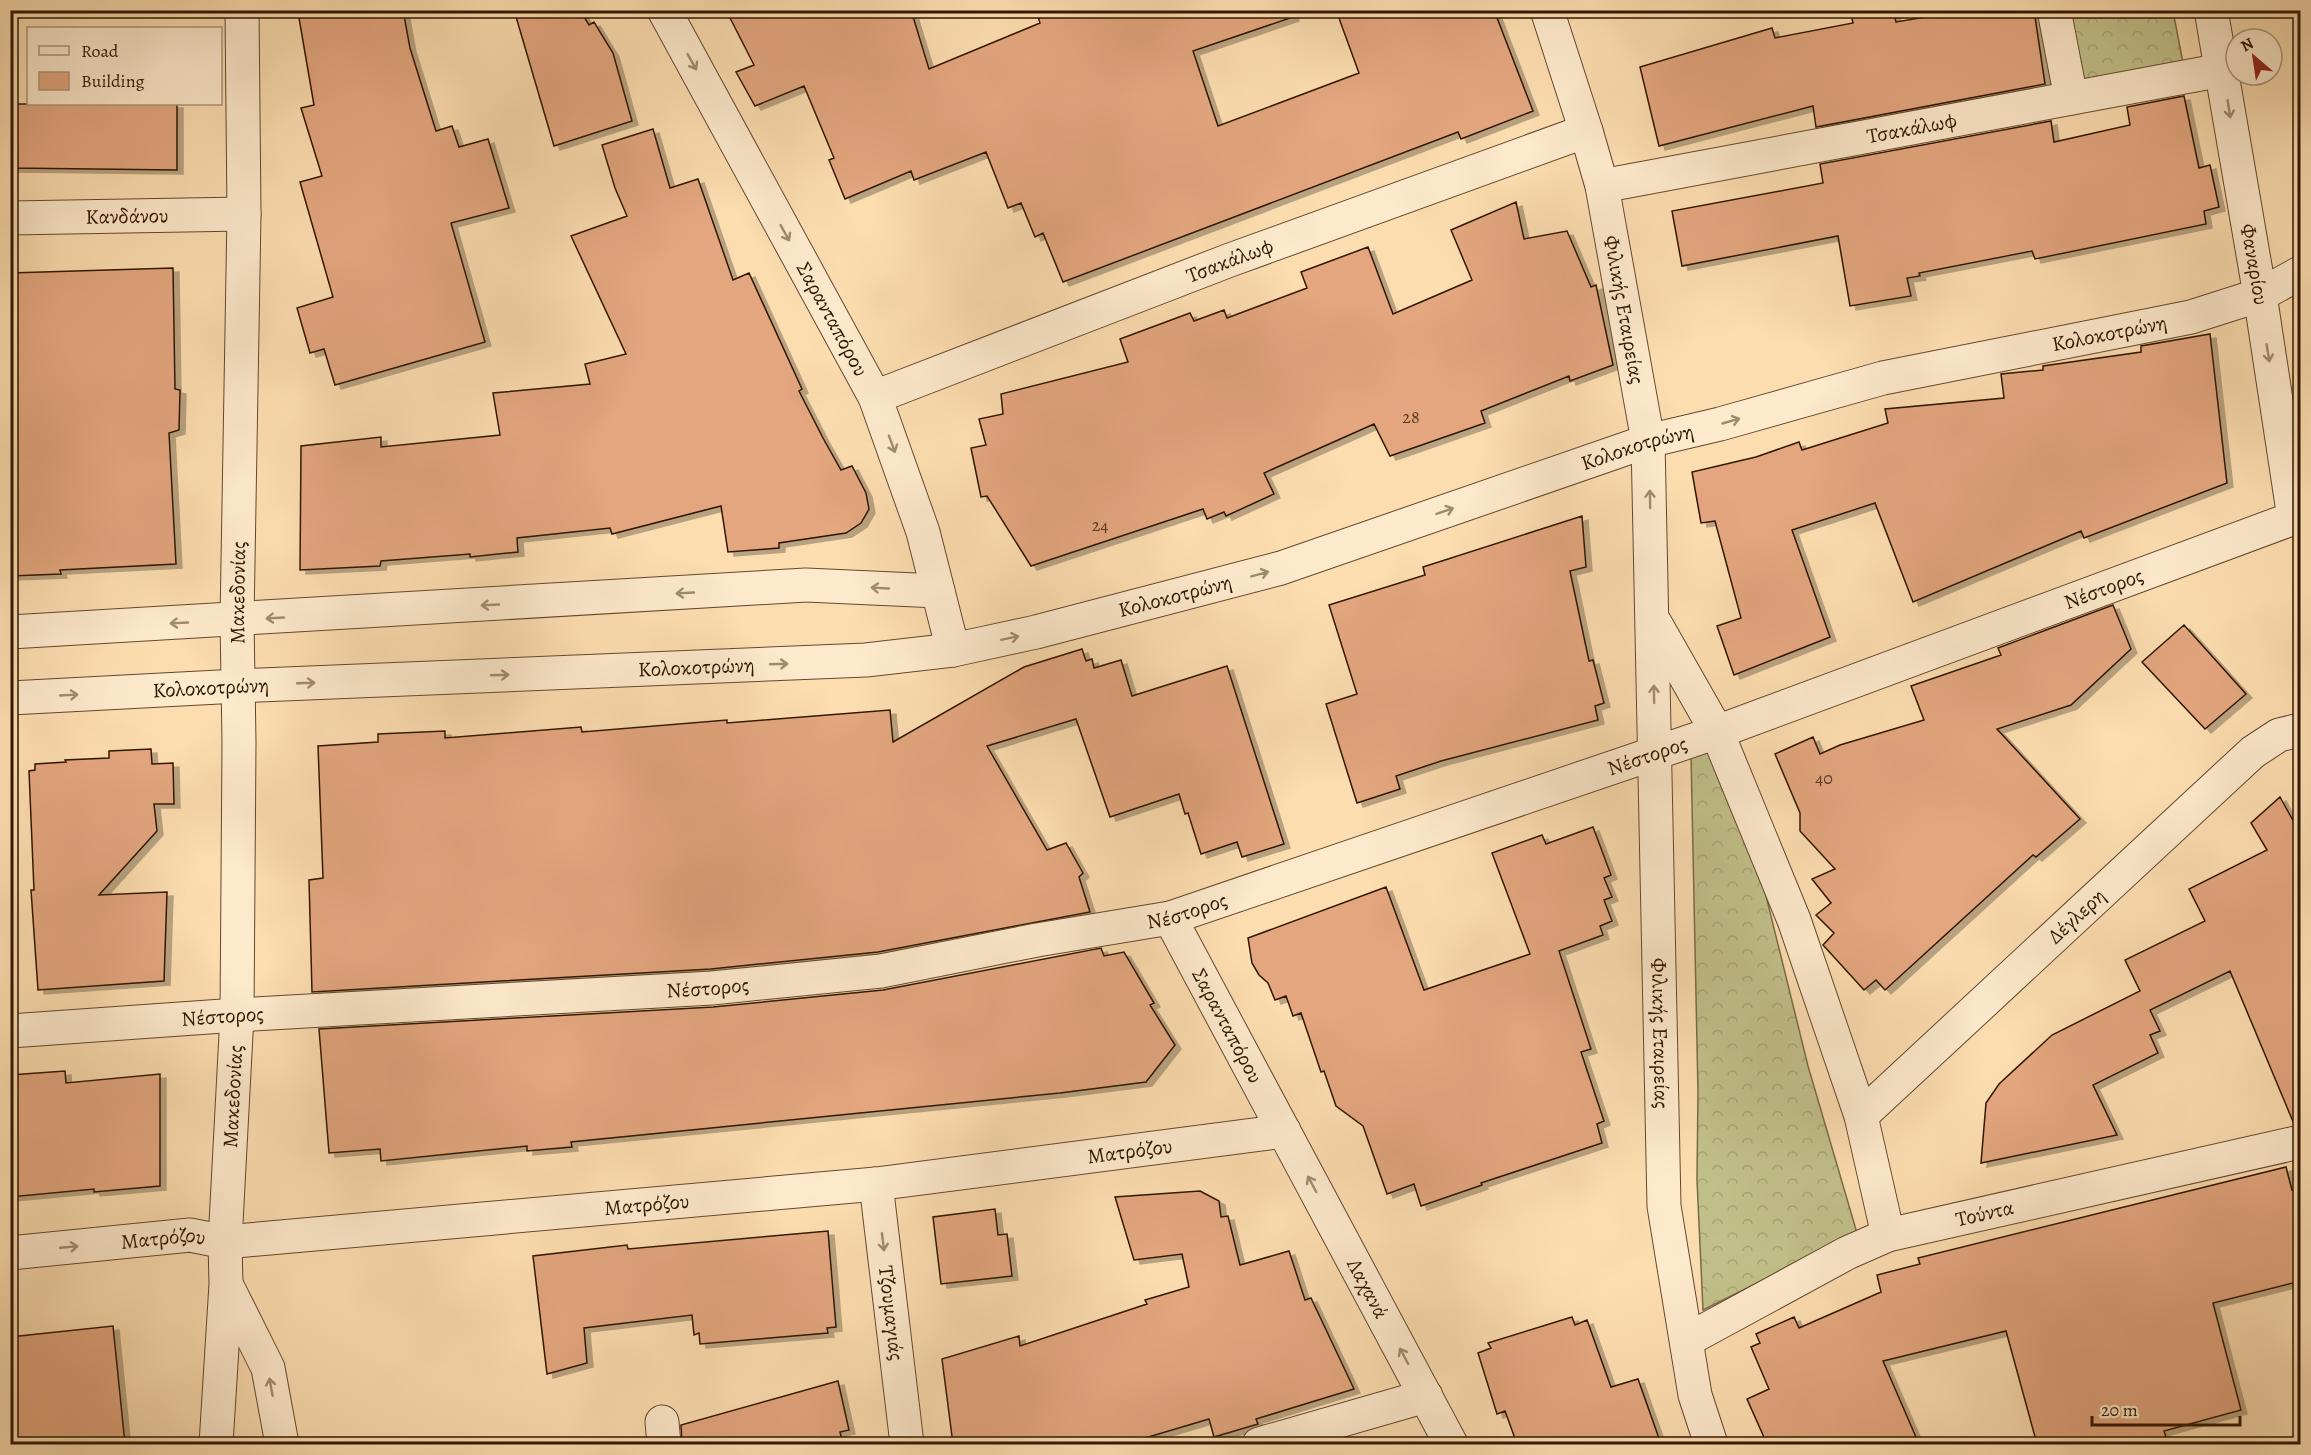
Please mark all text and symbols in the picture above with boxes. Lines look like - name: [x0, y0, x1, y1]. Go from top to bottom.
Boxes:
- legend: [27, 27, 222, 105]
- north arrow: [2224, 27, 2284, 87]
- text: N: [2237, 32, 2258, 57]
- text: Road: [81, 39, 119, 63]
- one-way arrow: [686, 53, 698, 70]
- text: Building: [81, 69, 145, 93]
- one-way arrow: [2223, 99, 2234, 119]
- street label: Τσακάλωφ: [1864, 106, 1959, 150]
- street label: Κανδάνου: [85, 201, 169, 231]
- street label: Φαναρίου: [2234, 221, 2275, 307]
- one-way arrow: [780, 224, 792, 241]
- street label: Τσακάλωφ: [1182, 232, 1277, 290]
- street label: Φιλικής Εταιρείας: [1597, 233, 1651, 386]
- street label: Σαρανταπόρου: [790, 257, 875, 381]
- street label: Κολοκοτρώνη: [2049, 308, 2169, 358]
- one-way arrow: [2263, 343, 2274, 363]
- house number: 28: [1402, 405, 1420, 429]
- one-way arrow: [1721, 415, 1740, 426]
- street label: Κολοκοτρώνη: [1577, 417, 1696, 477]
- one-way arrow: [887, 435, 898, 453]
- one-way arrow: [1645, 489, 1656, 509]
- one-way arrow: [1435, 505, 1454, 516]
- house number: 24: [1092, 513, 1108, 537]
- street label: Μακεδονίας: [223, 541, 252, 644]
- street label: Νέστορος: [2060, 561, 2147, 616]
- street label: Κολοκοτρώνη: [1115, 567, 1235, 624]
- one-way arrow: [1250, 567, 1269, 579]
- one-way arrow: [870, 582, 890, 594]
- one-way arrow: [675, 588, 695, 599]
- one-way arrow: [481, 599, 501, 610]
- one-way arrow: [265, 613, 285, 624]
- one-way arrow: [169, 618, 189, 629]
- one-way arrow: [1000, 631, 1019, 643]
- street label: Κολοκοτρώνη: [638, 651, 755, 683]
- one-way arrow: [769, 658, 789, 669]
- one-way arrow: [490, 670, 510, 681]
- street label: Κολοκοτρώνη: [152, 671, 269, 704]
- one-way arrow: [295, 678, 315, 689]
- one-way arrow: [1649, 684, 1660, 704]
- one-way arrow: [58, 689, 78, 700]
- street label: Νέστορος: [1603, 729, 1691, 782]
- house number: 40: [1815, 766, 1833, 790]
- street label: Δέγλερη: [2041, 882, 2111, 950]
- street label: Νέστορος: [1145, 886, 1231, 936]
- street label: Φιλικής Εταιρείας: [1645, 958, 1676, 1109]
- street label: Σαρανταπόρου: [1185, 963, 1270, 1088]
- street label: Νέστορος: [666, 970, 750, 1005]
- street label: Νέστορος: [180, 1000, 265, 1033]
- street label: Μακεδονίας: [216, 1044, 249, 1149]
- street label: Ματρόζου: [1086, 1132, 1174, 1170]
- one-way arrow: [1306, 1175, 1317, 1193]
- street label: Ματρόζου: [603, 1187, 691, 1222]
- street label: Τούντα: [1953, 1193, 2016, 1233]
- street label: Ματρόζου: [119, 1220, 208, 1256]
- one-way arrow: [877, 1231, 888, 1251]
- one-way arrow: [58, 1241, 78, 1252]
- street label: Λαχανά: [1340, 1253, 1395, 1323]
- street label: Τζουμαγιάς: [872, 1264, 911, 1362]
- one-way arrow: [1398, 1347, 1409, 1365]
- one-way arrow: [266, 1378, 277, 1397]
- scale bar: [2092, 1389, 2240, 1427]
- text: 20 m: [2101, 1398, 2138, 1422]

